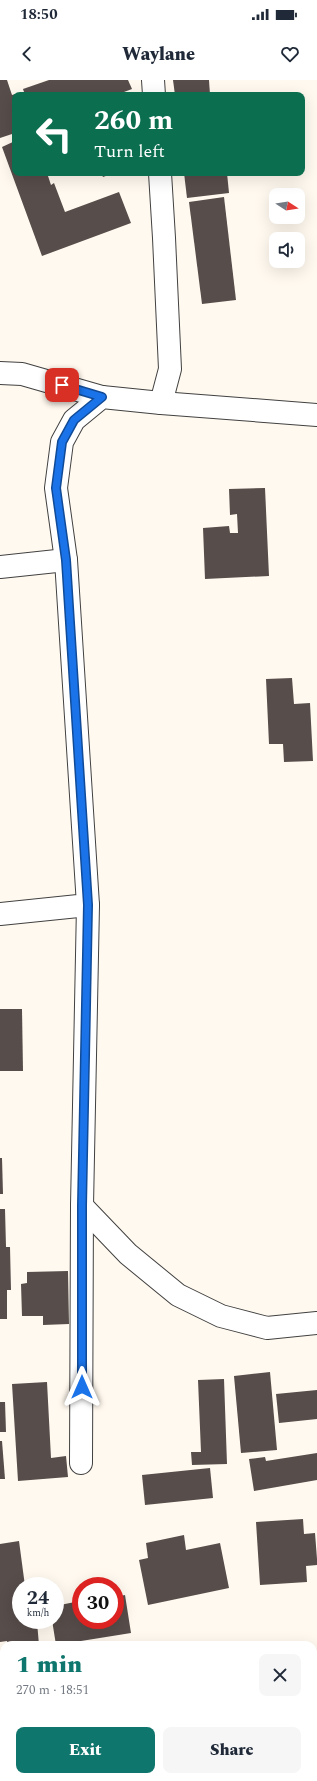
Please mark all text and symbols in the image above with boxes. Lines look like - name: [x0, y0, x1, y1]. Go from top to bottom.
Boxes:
- text: 18:50: [20, 3, 58, 26]
- text: Waylane: [122, 41, 195, 68]
- icon: back: [16, 43, 38, 65]
- icon: heart: [279, 43, 301, 65]
- text: 260 m: [94, 99, 173, 142]
- icon: left: [28, 108, 80, 160]
- text: Turn left: [94, 138, 165, 165]
- north arrow: [269, 188, 305, 224]
- map controls: [269, 188, 305, 268]
- button: sound: [269, 232, 305, 268]
- pin: [45, 368, 79, 402]
- icon: arrive: [51, 374, 73, 396]
- position arrow: [61, 1366, 103, 1408]
- speed limit sign: 30: [72, 1577, 124, 1629]
- text: 24: [27, 1583, 49, 1613]
- text: km/h: [27, 1605, 49, 1621]
- text: 1 min: [16, 1647, 82, 1683]
- button: close: [259, 1654, 301, 1696]
- text: 270 m · 18:51: [16, 1680, 89, 1700]
- button: Exit: [16, 1727, 155, 1773]
- button: Share: [163, 1727, 301, 1773]

